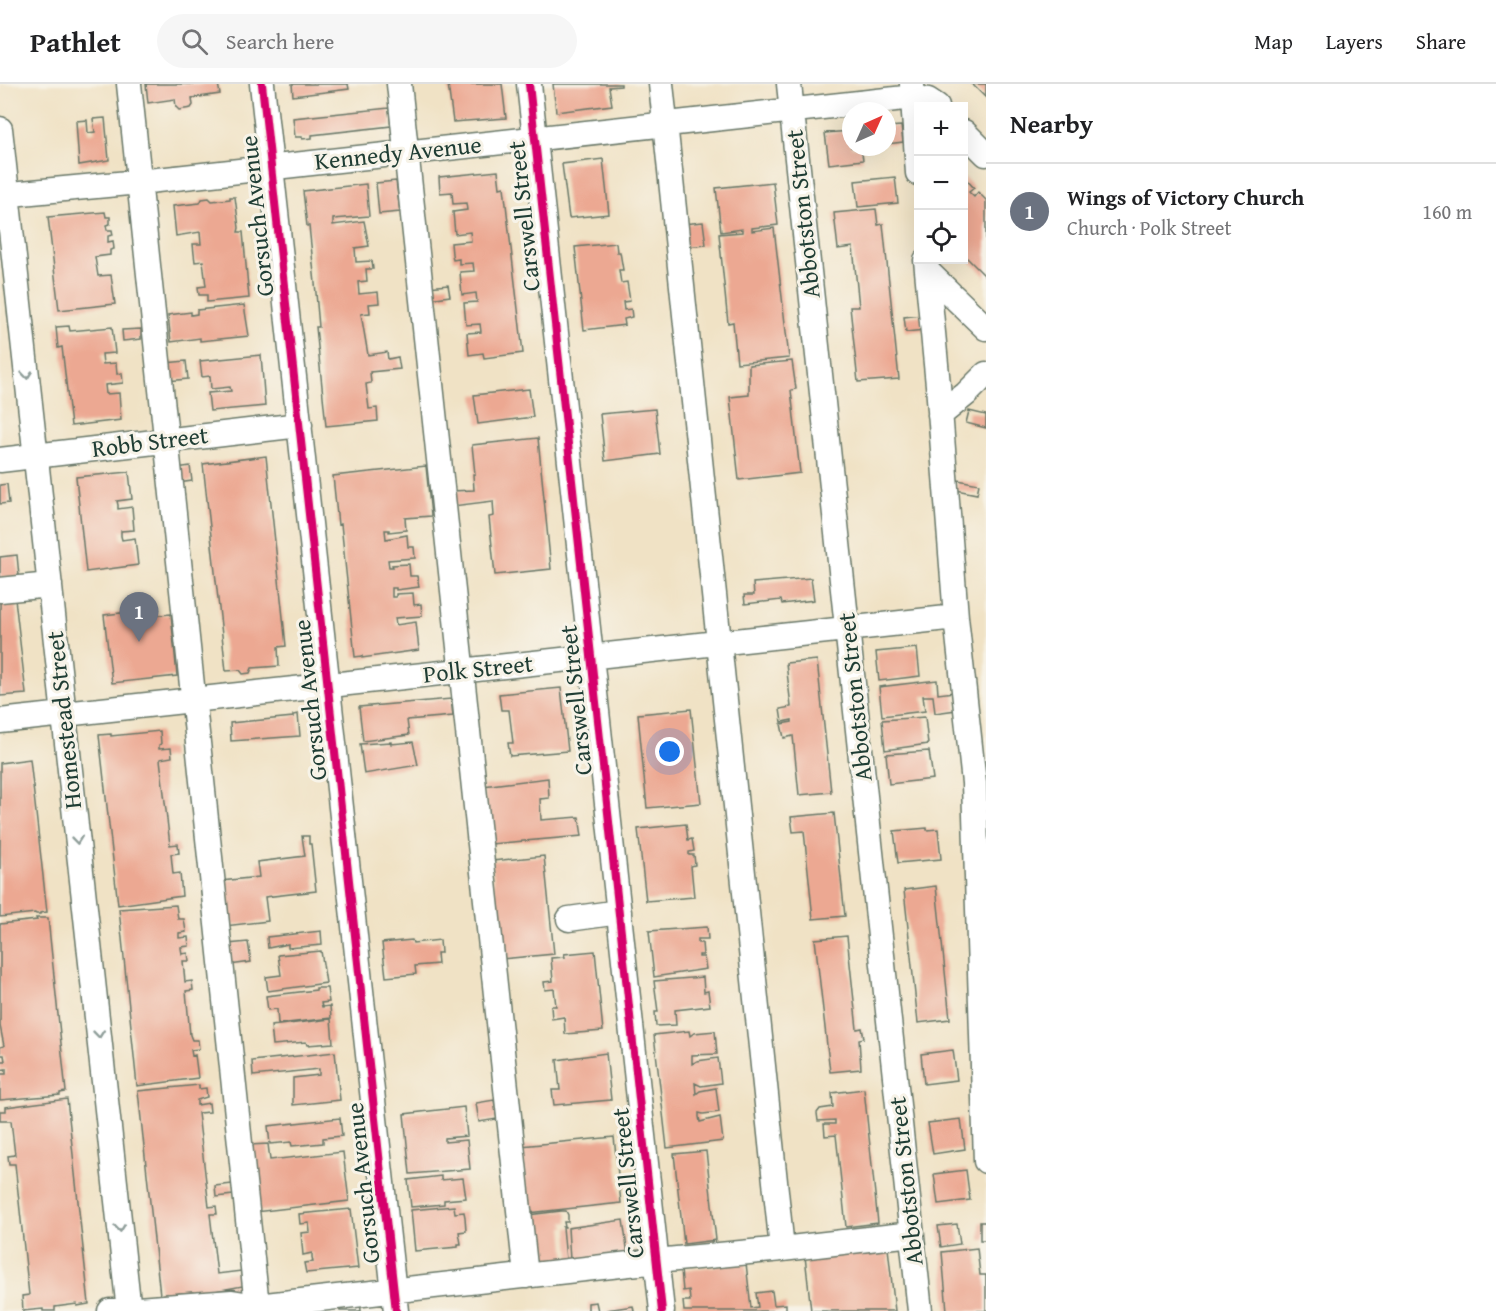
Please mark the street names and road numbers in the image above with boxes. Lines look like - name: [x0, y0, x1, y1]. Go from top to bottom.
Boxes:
- street label: Kennedy Avenue: [313, 126, 483, 179]
- street label: Abbotston Street: [776, 127, 829, 300]
- street label: Gorsuch Avenue: [231, 134, 282, 298]
- street label: Carswell Street: [498, 139, 549, 293]
- street label: Robb Street: [90, 417, 211, 466]
- street label: Abbotston Street: [828, 610, 881, 783]
- street label: Gorsuch Avenue: [284, 618, 335, 782]
- street label: Carswell Street: [550, 623, 601, 777]
- street label: Homestead Street: [37, 629, 90, 811]
- street label: Polk Street: [421, 645, 535, 692]
- street label: Abbotston Street: [879, 1094, 932, 1267]
- street label: Gorsuch Avenue: [337, 1101, 388, 1265]
- street label: Carswell Street: [602, 1106, 653, 1260]

